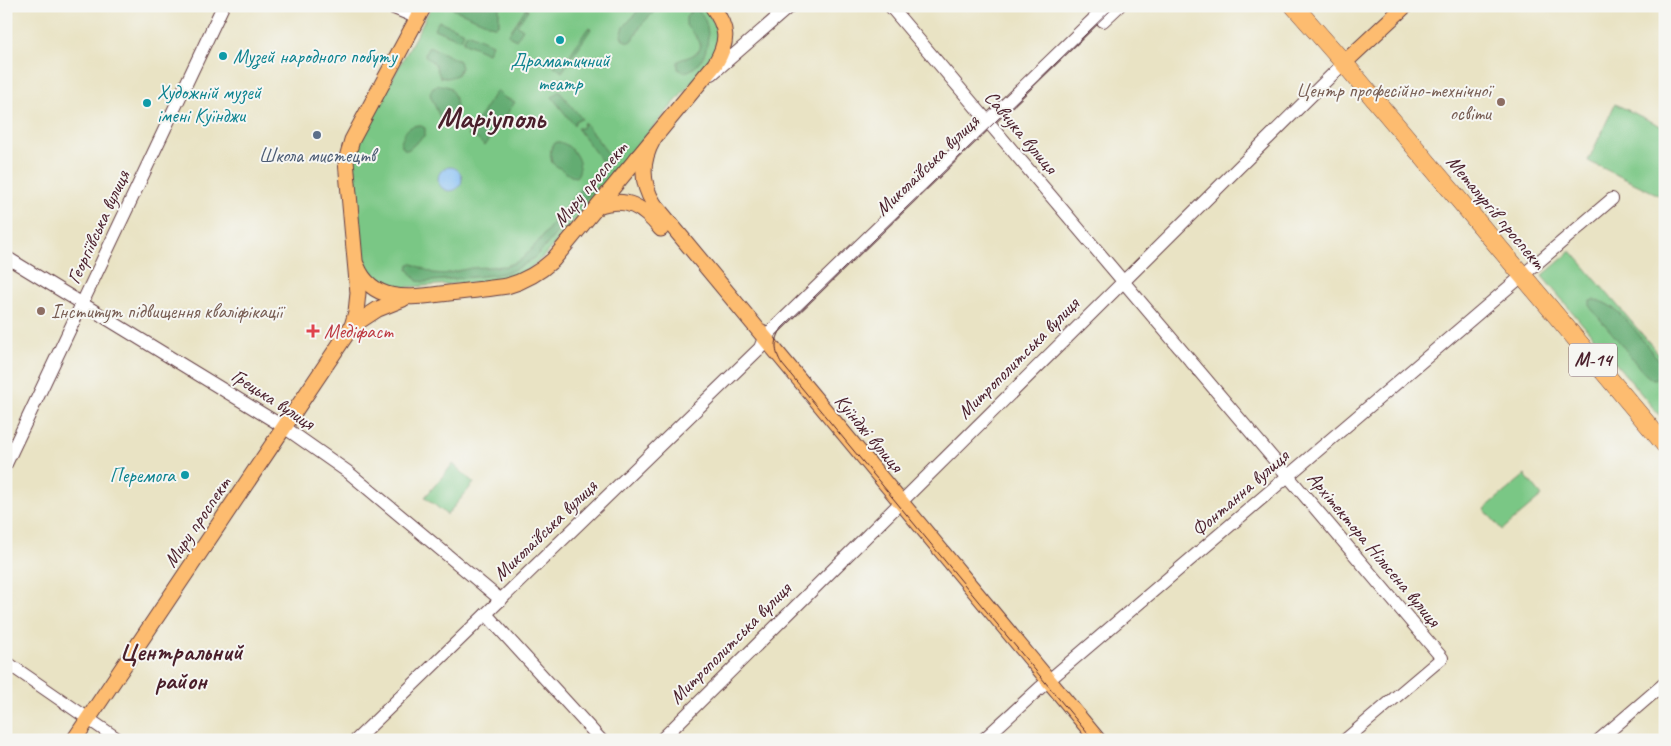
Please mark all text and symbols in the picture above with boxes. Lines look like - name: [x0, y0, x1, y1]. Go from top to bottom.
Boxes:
- marker: Драматичний театр: [554, 34, 566, 46]
- place label: Музей народного побуту: [233, 44, 399, 70]
- place label: Драматичний театр: [510, 48, 611, 96]
- marker: Музей народного побуту: [217, 50, 229, 62]
- place label: Центр професійно-технічної освіти: [1296, 78, 1495, 126]
- place label: Художній музей імені Куїнджи: [157, 80, 263, 128]
- street label: Савчука вулиця: [979, 85, 1064, 180]
- marker: Центр професійно-технічної освіти: [1495, 96, 1507, 108]
- marker: Художній музей імені Куїнджи: [141, 97, 153, 109]
- district label: Маріуполь: [437, 99, 547, 137]
- street label: Миколаївська вулиця: [870, 108, 985, 221]
- marker: Школа мистецтв: [311, 129, 323, 141]
- street label: Миру проспект: [547, 135, 634, 232]
- place label: Школа мистецтв: [259, 143, 378, 168]
- street label: Металургів проспект: [1441, 150, 1552, 276]
- street label: Георгіївська вулиця: [61, 166, 136, 288]
- street label: Митрополитська вулиця: [952, 291, 1085, 424]
- place label: Інститут підвищення кваліфікації: [51, 299, 287, 324]
- marker: Інститут підвищення кваліфікації: [35, 305, 47, 317]
- place label: Медіфаст: [324, 319, 394, 344]
- marker: Медіфаст: [306, 324, 320, 338]
- road number: М-14: [1569, 344, 1617, 376]
- street label: Грецька вулиця: [227, 363, 321, 436]
- street label: Куїнджі вулиця: [829, 389, 910, 479]
- street label: Фонтанна вулиця: [1186, 442, 1295, 542]
- place label: Перемога: [110, 463, 176, 488]
- street label: Архітектора Нільсена вулиця: [1302, 466, 1447, 633]
- marker: Перемога: [179, 469, 191, 481]
- street label: Миру проспект: [158, 471, 237, 572]
- street label: Миколаївська вулиця: [488, 473, 603, 586]
- street label: Митрополитська вулиця: [664, 576, 797, 709]
- district label: Центральний район: [119, 636, 245, 697]

